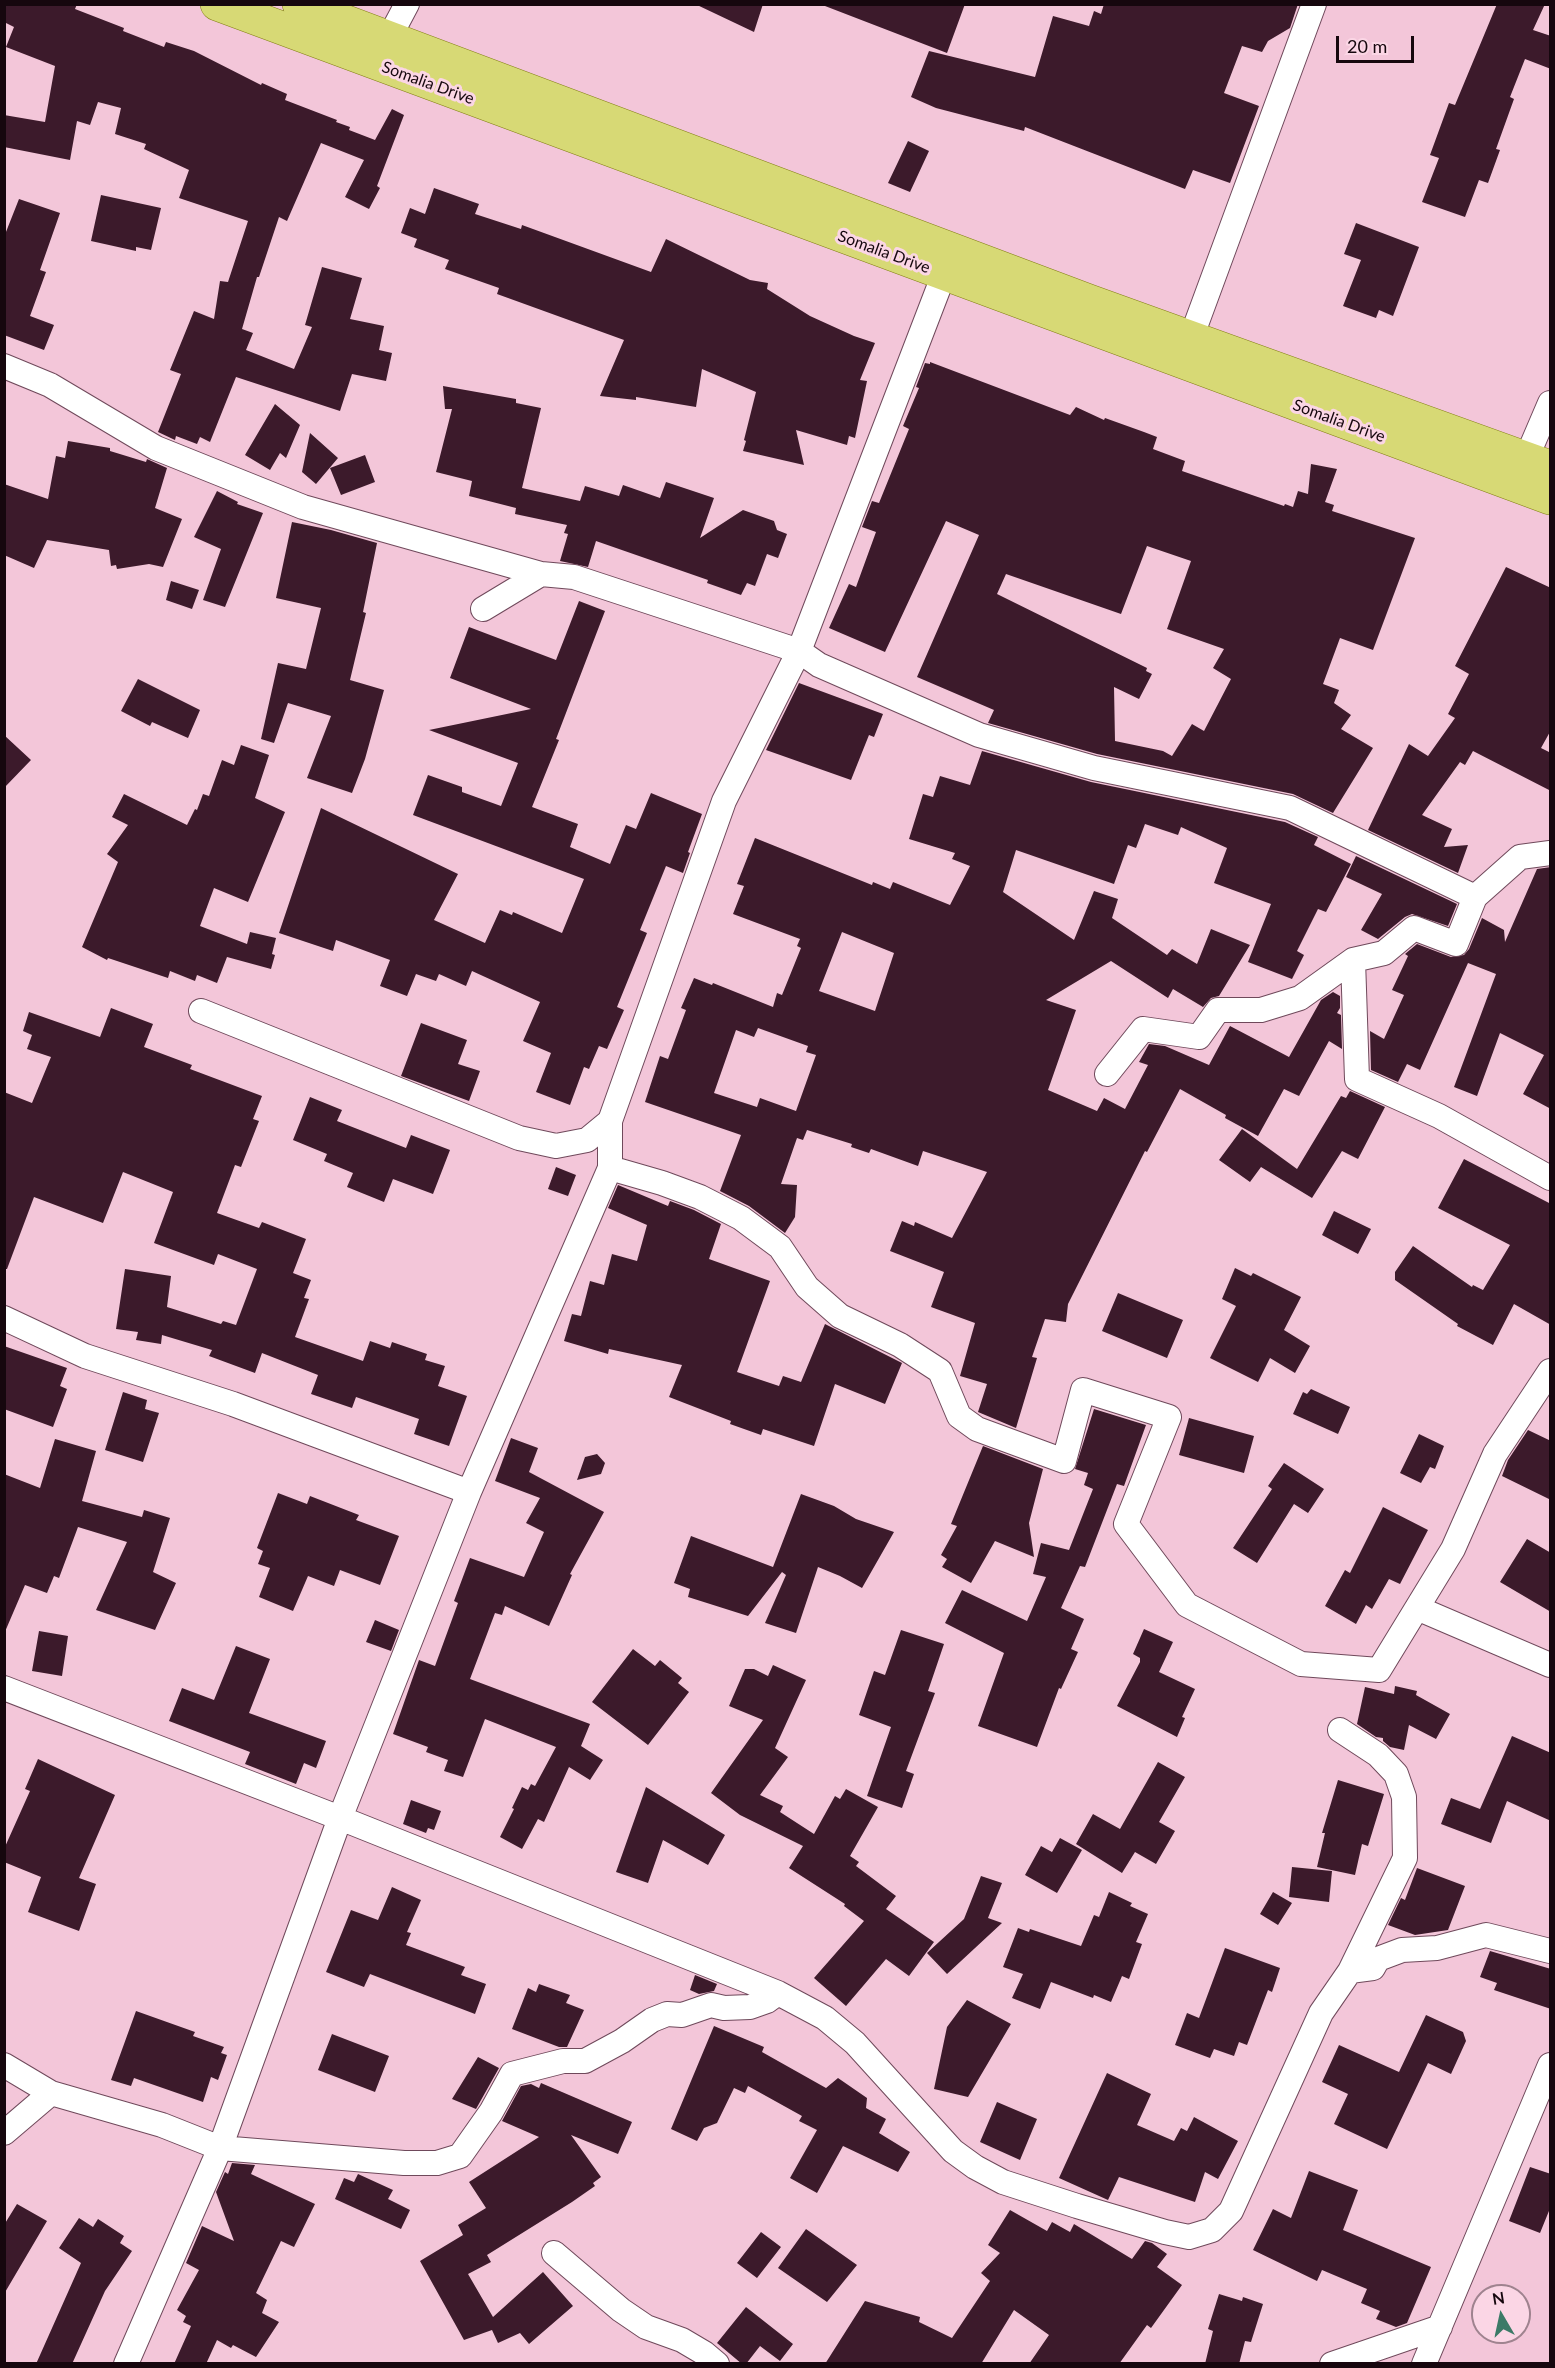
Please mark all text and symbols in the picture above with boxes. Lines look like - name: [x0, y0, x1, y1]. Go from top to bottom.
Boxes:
- scale bar: [1339, 24, 1417, 62]
- text: 20 m: [1347, 35, 1387, 57]
- street label: Somalia Drive: [379, 57, 477, 109]
- street label: Somalia Drive: [835, 226, 933, 278]
- street label: Somalia Drive: [1290, 395, 1388, 447]
- north arrow: [1471, 2284, 1531, 2344]
- text: N: [1491, 2287, 1506, 2308]

